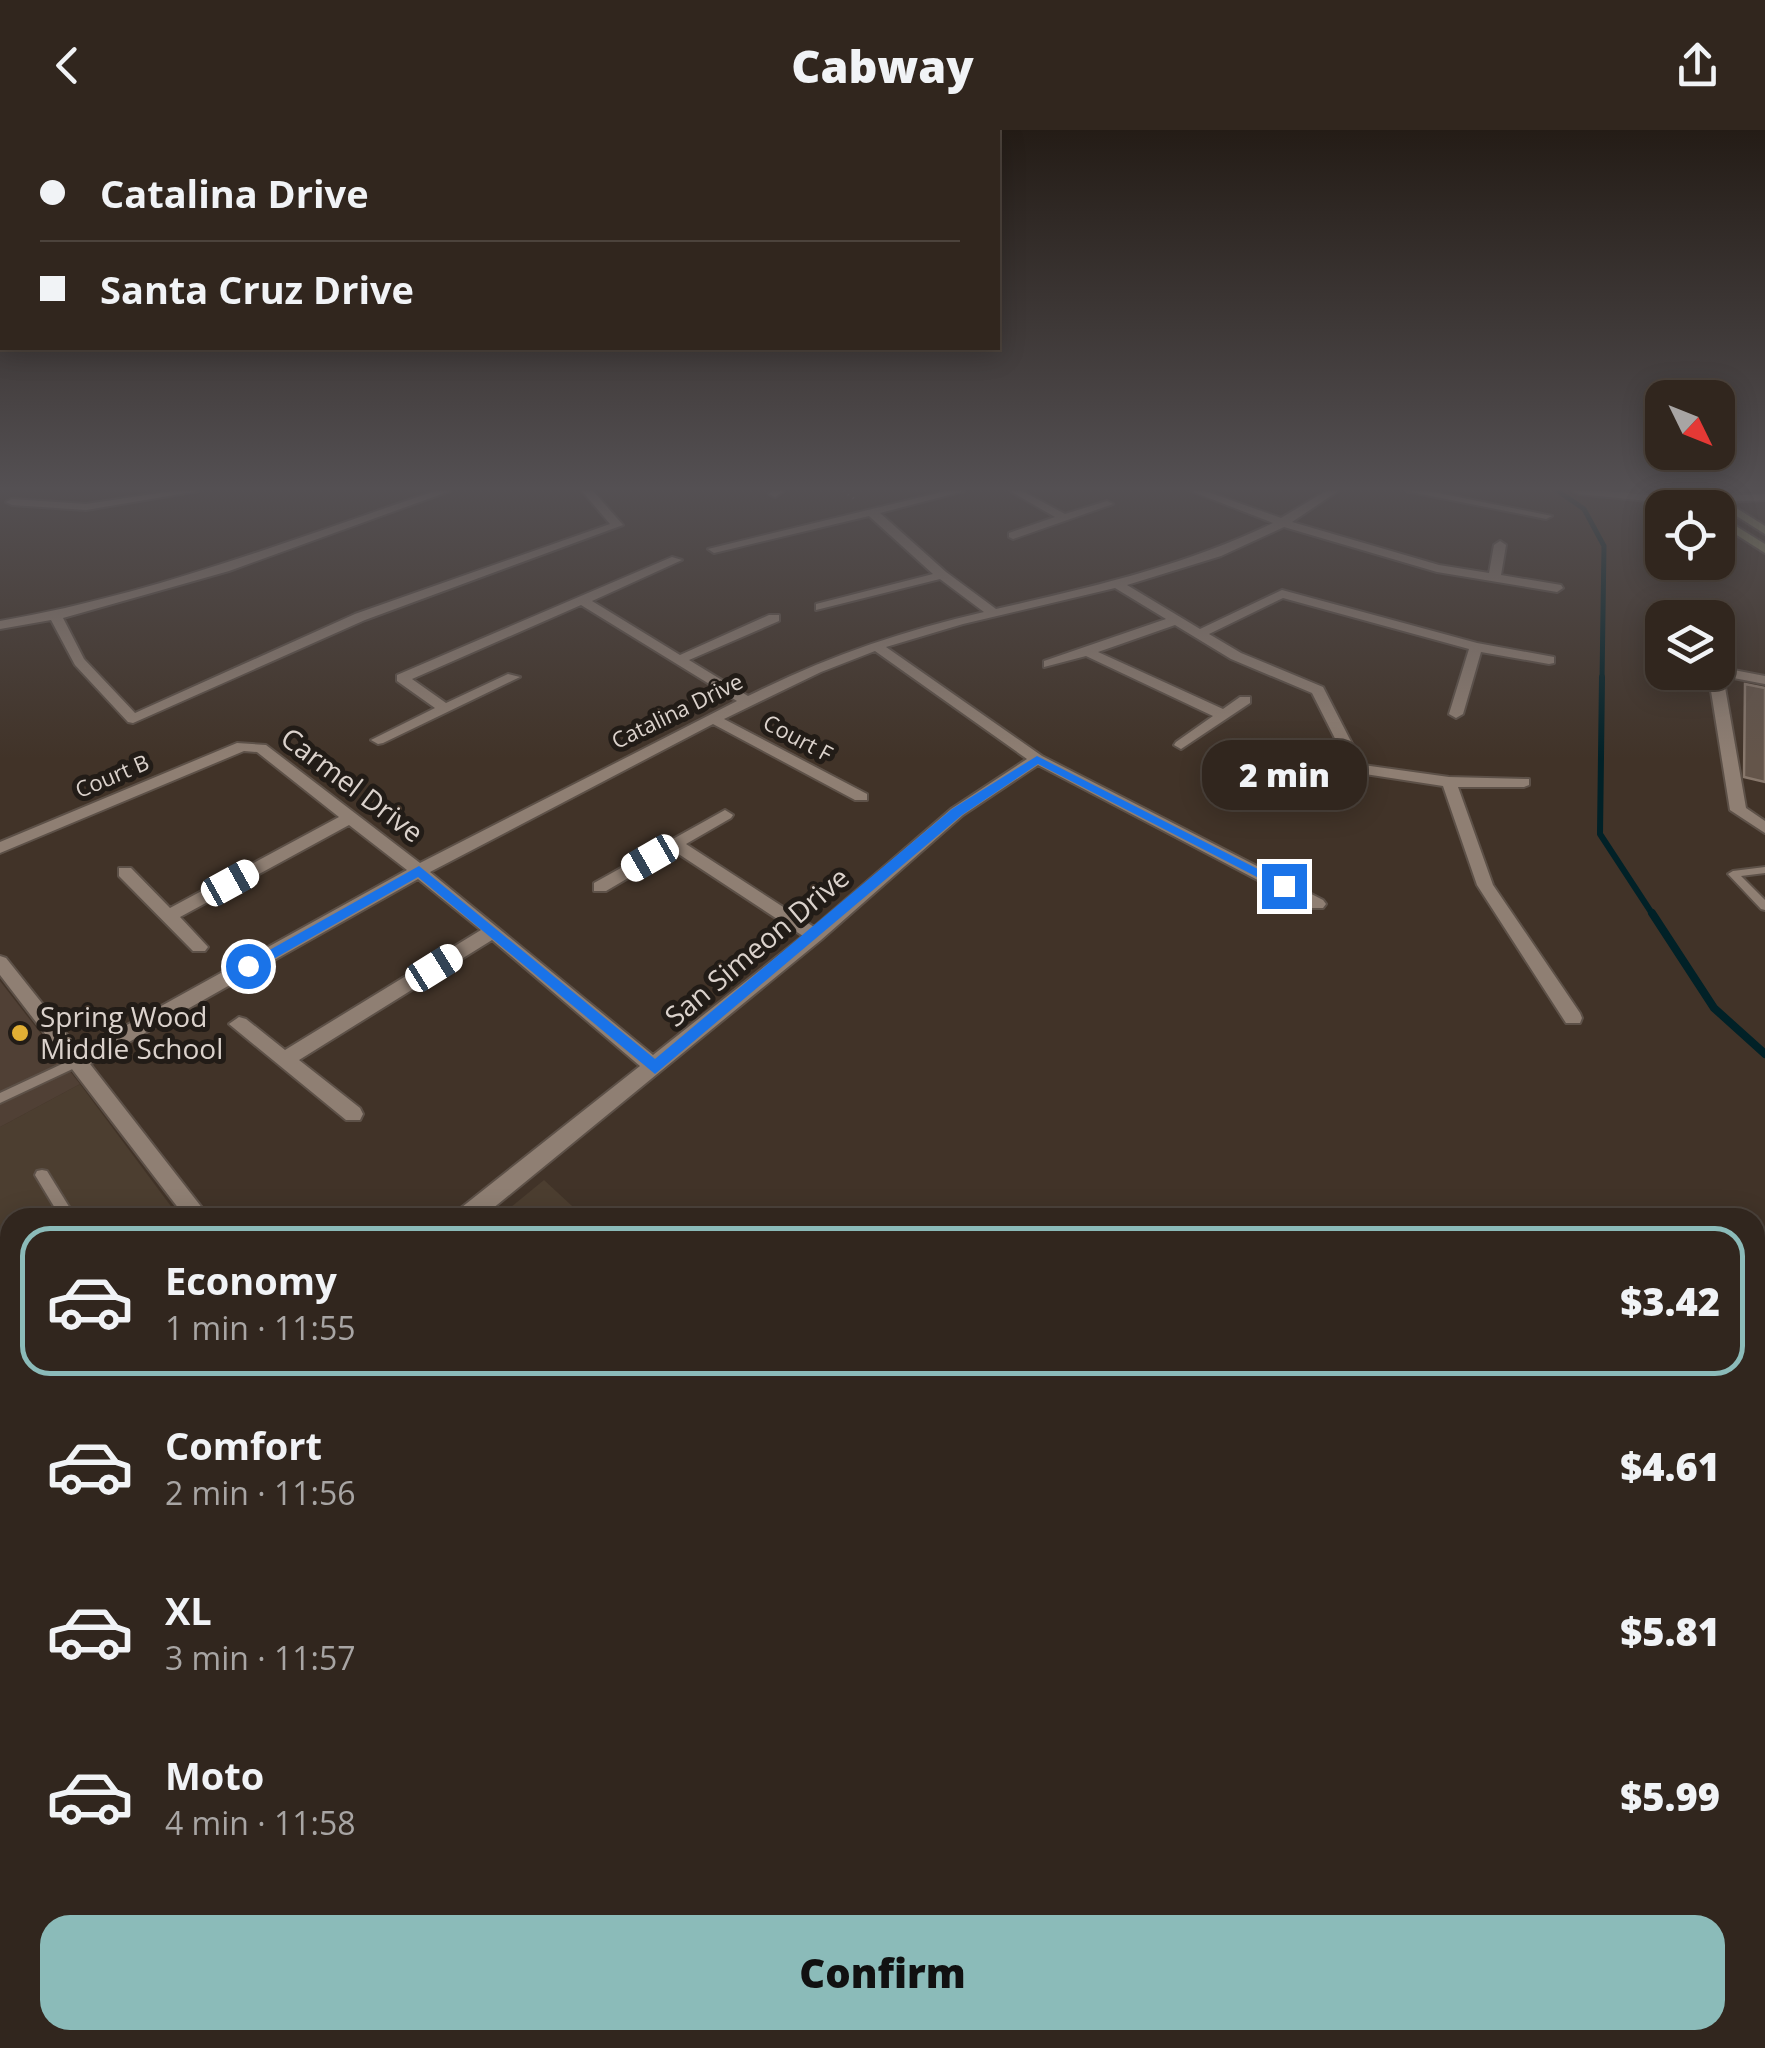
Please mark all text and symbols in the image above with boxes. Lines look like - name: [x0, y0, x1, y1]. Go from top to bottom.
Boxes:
- text: Cabway: [791, 35, 974, 96]
- icon: back: [40, 38, 95, 93]
- icon: share: [1670, 38, 1725, 93]
- text: Catalina Drive: [100, 167, 369, 219]
- text: Santa Cruz Drive: [100, 263, 414, 315]
- north arrow: [1645, 380, 1735, 470]
- map controls: [1645, 380, 1735, 690]
- button: locate: [1645, 490, 1735, 580]
- button: layers: [1645, 600, 1735, 690]
- street label: Catalina Drive: [606, 665, 747, 755]
- street label: Court F: [759, 706, 838, 768]
- street label: Carmel Drive: [274, 718, 432, 850]
- callout: 2 min: [1202, 741, 1366, 811]
- street label: Court B: [70, 746, 153, 804]
- text: 2 min: [1239, 753, 1330, 796]
- car: [617, 830, 683, 886]
- car: [196, 855, 264, 911]
- street label: San Simeon Drive: [656, 858, 856, 1034]
- route end: [1262, 864, 1307, 909]
- car: [401, 939, 467, 997]
- route start: [226, 944, 271, 989]
- place label: Spring Wood Middle School: [40, 997, 223, 1067]
- marker: Spring Wood Middle School: [9, 1022, 31, 1044]
- text: Economy: [165, 1254, 337, 1306]
- icon: car: [45, 1256, 135, 1346]
- text: $3.42: [1620, 1275, 1720, 1327]
- text: 1 min · 11:55: [165, 1306, 356, 1349]
- text: Comfort: [165, 1419, 322, 1471]
- icon: car: [45, 1421, 135, 1511]
- text: $4.61: [1620, 1440, 1720, 1492]
- text: 2 min · 11:56: [165, 1471, 356, 1514]
- text: XL: [165, 1584, 212, 1636]
- icon: car: [45, 1586, 135, 1676]
- text: $5.81: [1620, 1605, 1720, 1657]
- text: 3 min · 11:57: [165, 1636, 356, 1679]
- text: Moto: [165, 1749, 264, 1801]
- icon: car: [45, 1751, 135, 1841]
- text: $5.99: [1620, 1770, 1720, 1822]
- text: 4 min · 11:58: [165, 1801, 356, 1844]
- button: Confirm: [40, 1915, 1725, 2030]

